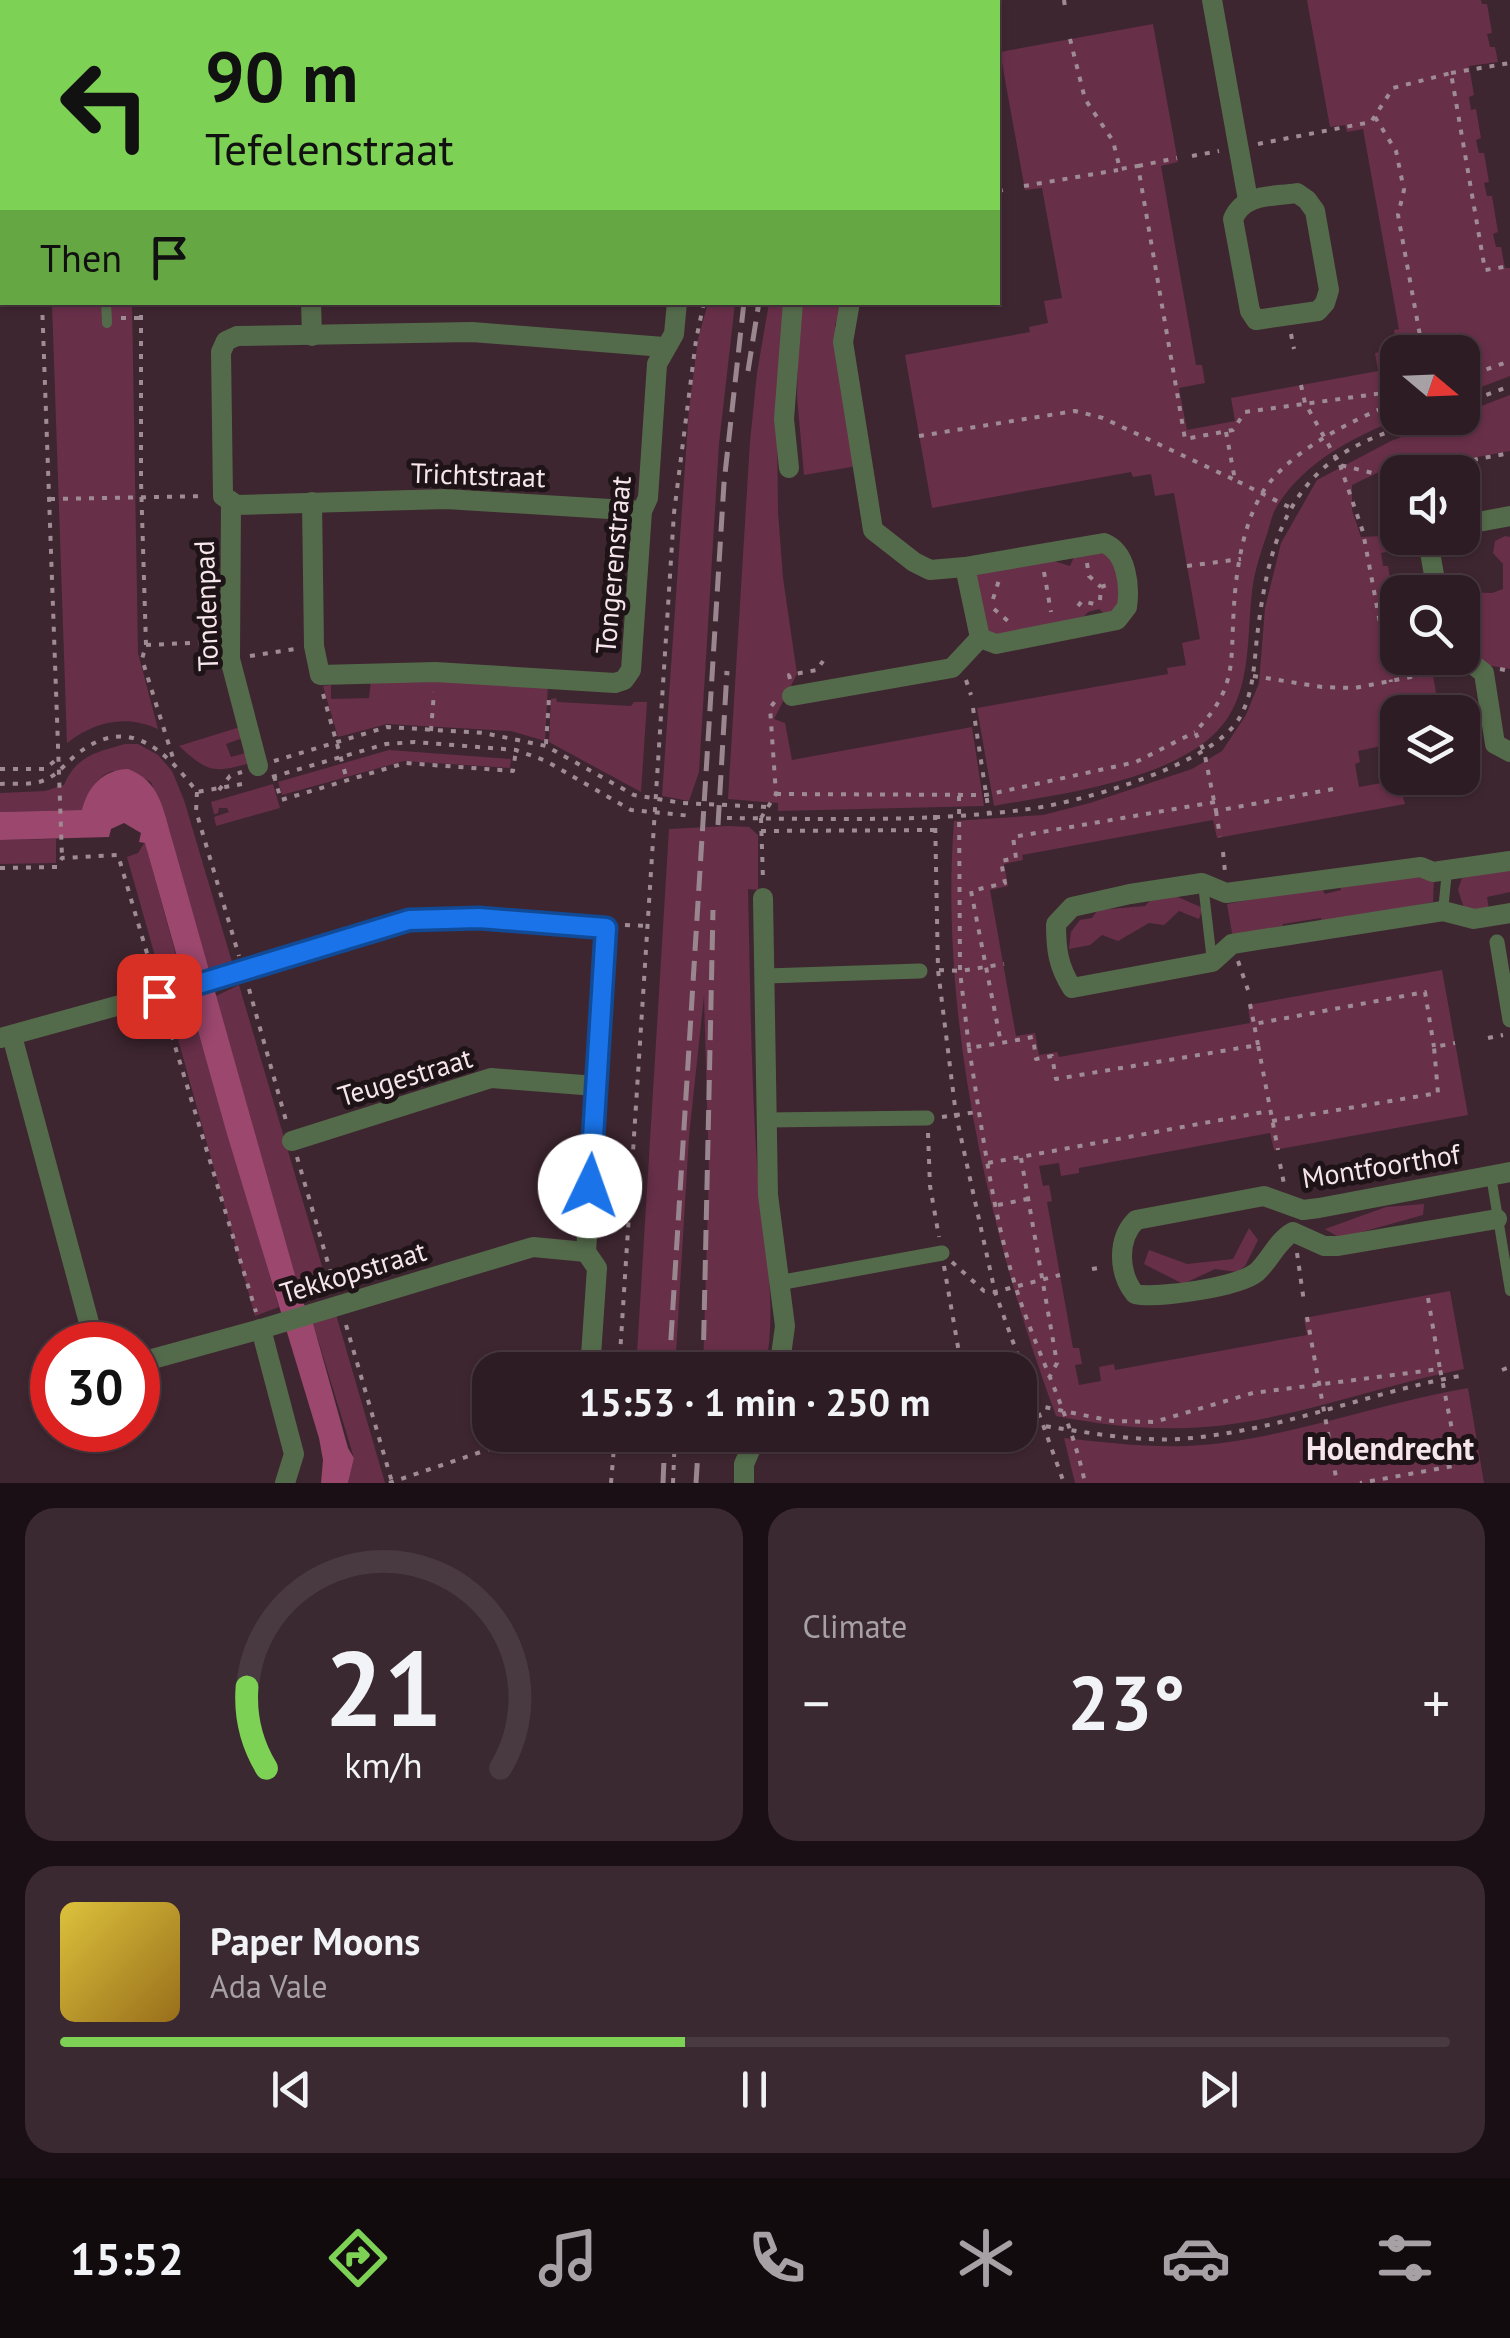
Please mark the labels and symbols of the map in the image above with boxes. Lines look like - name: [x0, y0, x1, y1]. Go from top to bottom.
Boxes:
- north arrow: [1380, 335, 1480, 435]
- street label: Trichtstraat: [410, 454, 547, 495]
- street label: Tongerenstraat: [586, 474, 639, 656]
- street label: Tondenpad: [185, 540, 226, 672]
- pin: [117, 954, 202, 1039]
- street label: Teugestraat: [333, 1038, 477, 1114]
- position arrow: [538, 1134, 642, 1238]
- street label: Montfoorthof: [1299, 1135, 1464, 1196]
- street label: Tekkopstraat: [275, 1232, 431, 1311]
- speed limit sign: 30: [30, 1322, 160, 1452]
- district label: Holendrecht: [1306, 1427, 1475, 1469]

